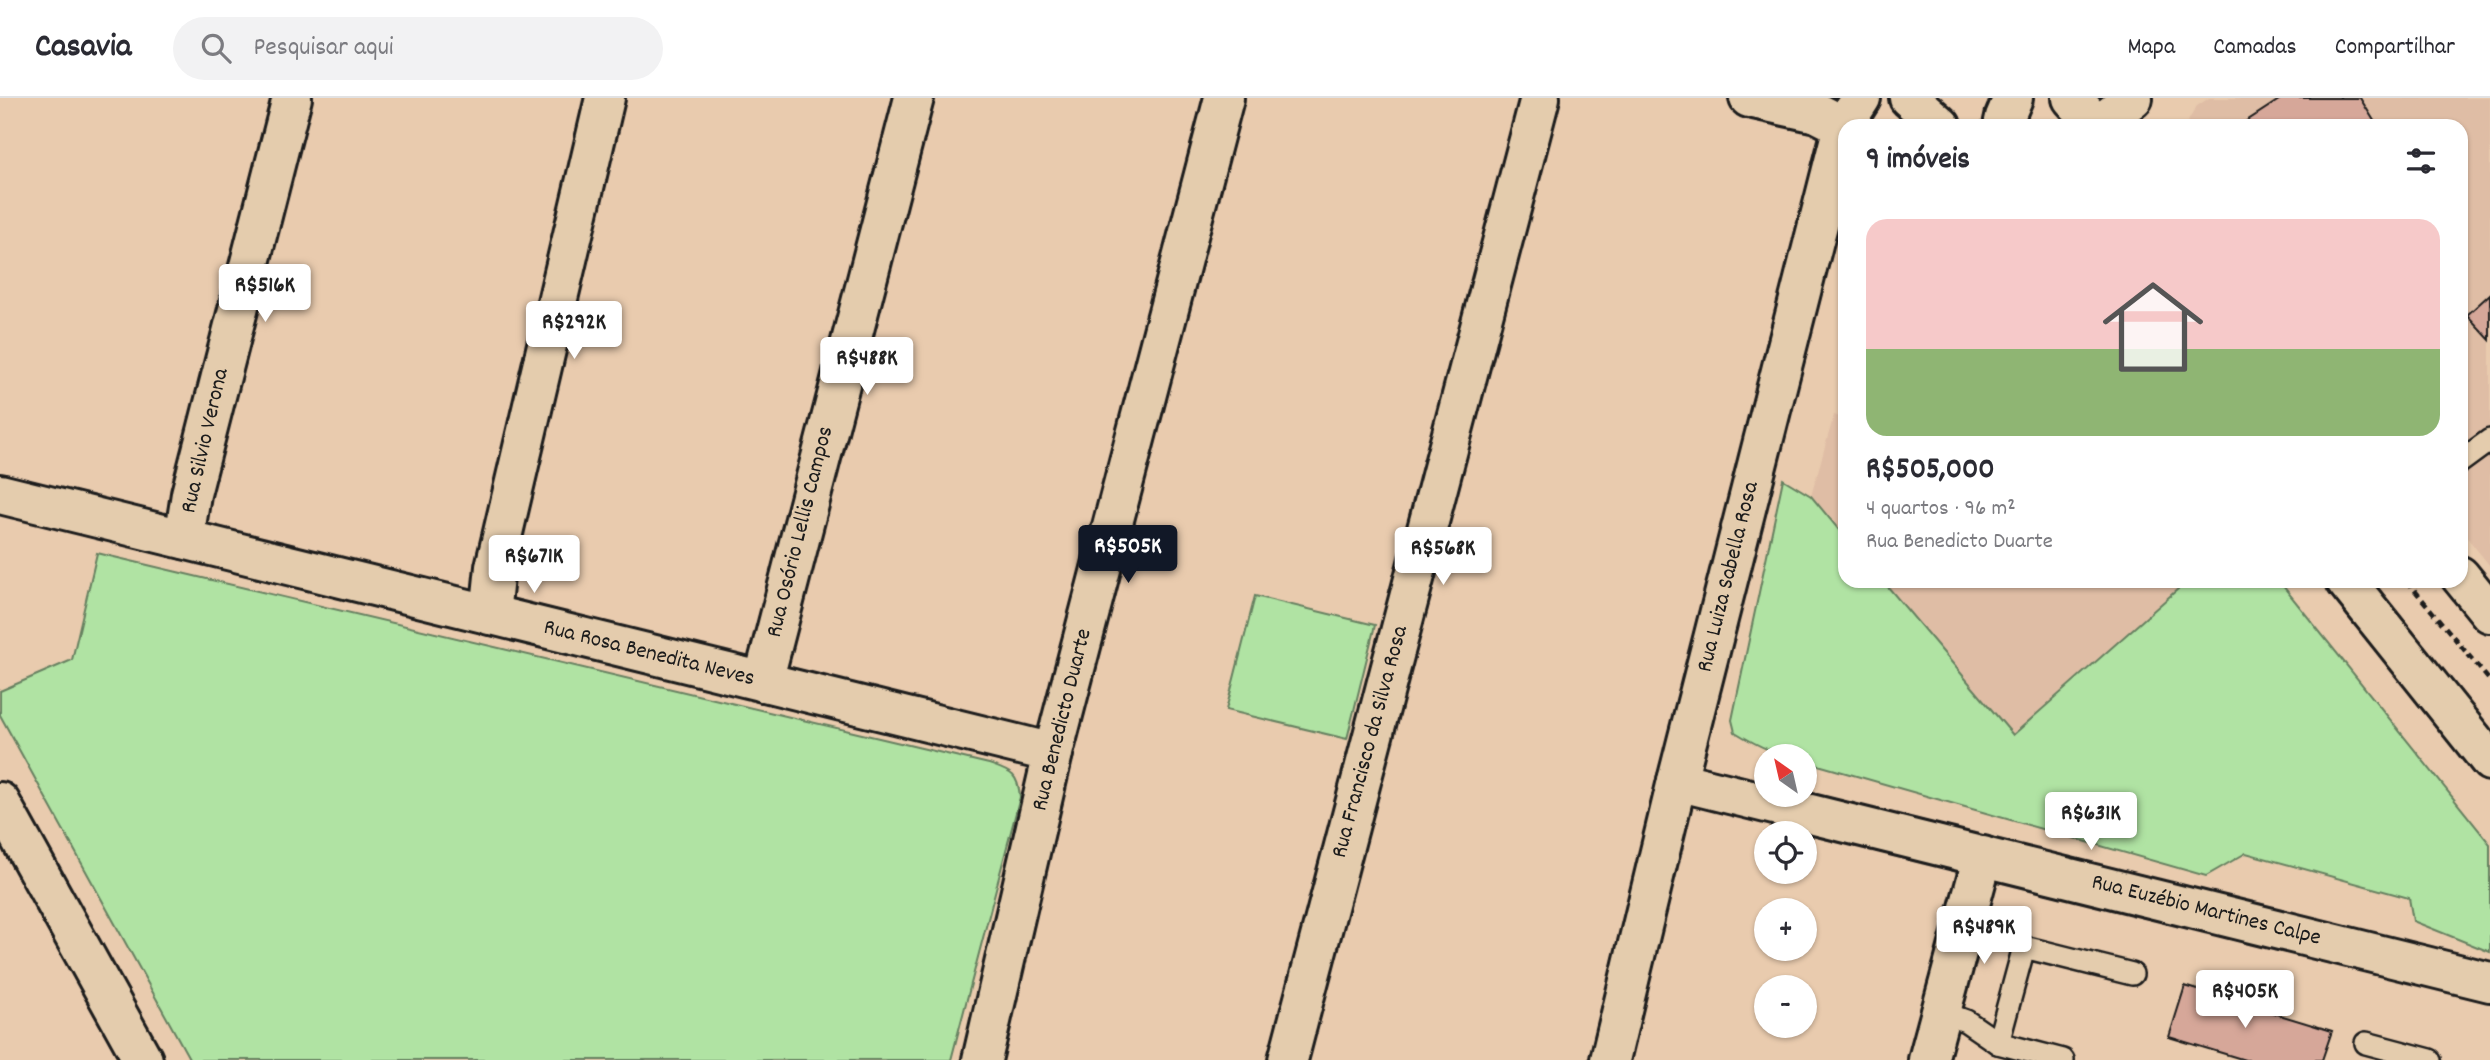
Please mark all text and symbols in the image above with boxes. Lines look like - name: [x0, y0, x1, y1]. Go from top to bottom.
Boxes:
- search box: [173, 17, 663, 80]
- text: Casavia: [35, 25, 131, 72]
- icon: search: [197, 29, 235, 67]
- text: Pesquisar aqui: [253, 30, 394, 67]
- text: Mapa: [2128, 31, 2175, 65]
- text: Camadas: [2213, 31, 2297, 65]
- text: Compartilhar: [2335, 31, 2455, 65]
- text: 9 imóveis: [1866, 140, 1970, 183]
- icon: filters: [2402, 142, 2440, 180]
- pin: R$516K: [208, 264, 322, 324]
- icon: home: [2090, 264, 2216, 390]
- text: R$516K: [235, 270, 295, 303]
- pin: R$292K: [517, 302, 631, 361]
- text: R$292K: [542, 307, 606, 340]
- pin: R$488K: [810, 338, 924, 397]
- text: R$488K: [836, 343, 898, 376]
- street label: Rua Silvio Verona: [173, 364, 239, 517]
- street label: Rua Osório Lellis Campos: [759, 423, 843, 641]
- text: R$505,000: [1866, 450, 1995, 493]
- street label: Rua Luiza Sabella Rosa: [1689, 477, 1769, 676]
- text: 4 quartos · 96 m²: [1866, 493, 2016, 526]
- pin: R$505K: [1071, 526, 1185, 585]
- text: Rua Benedicto Duarte: [1866, 526, 2053, 559]
- pin: R$568K: [1386, 528, 1500, 587]
- text: R$505K: [1094, 531, 1162, 564]
- text: R$568K: [1411, 533, 1475, 566]
- pin: R$671K: [477, 536, 591, 595]
- text: R$671K: [505, 541, 563, 574]
- street label: Rua Rosa Benedita Neves: [540, 612, 758, 696]
- street label: Rua Francisco da Silva Rosa: [1324, 621, 1418, 862]
- street label: Rua Benedicto Duarte: [1024, 625, 1102, 815]
- north arrow: [1754, 744, 1816, 807]
- map controls: [1754, 744, 1817, 1038]
- pin: R$631K: [2034, 792, 2148, 852]
- text: R$631K: [2061, 798, 2121, 831]
- button: locate: [1754, 821, 1817, 884]
- street label: Rua Euzébio Martines Calpe: [2088, 867, 2324, 955]
- button: +: [1754, 898, 1817, 961]
- pin: R$489K: [1927, 906, 2041, 966]
- text: R$489K: [1953, 912, 2015, 945]
- pin: R$405K: [2188, 970, 2302, 1030]
- button: −: [1754, 975, 1817, 1038]
- text: R$405K: [2212, 976, 2278, 1009]

